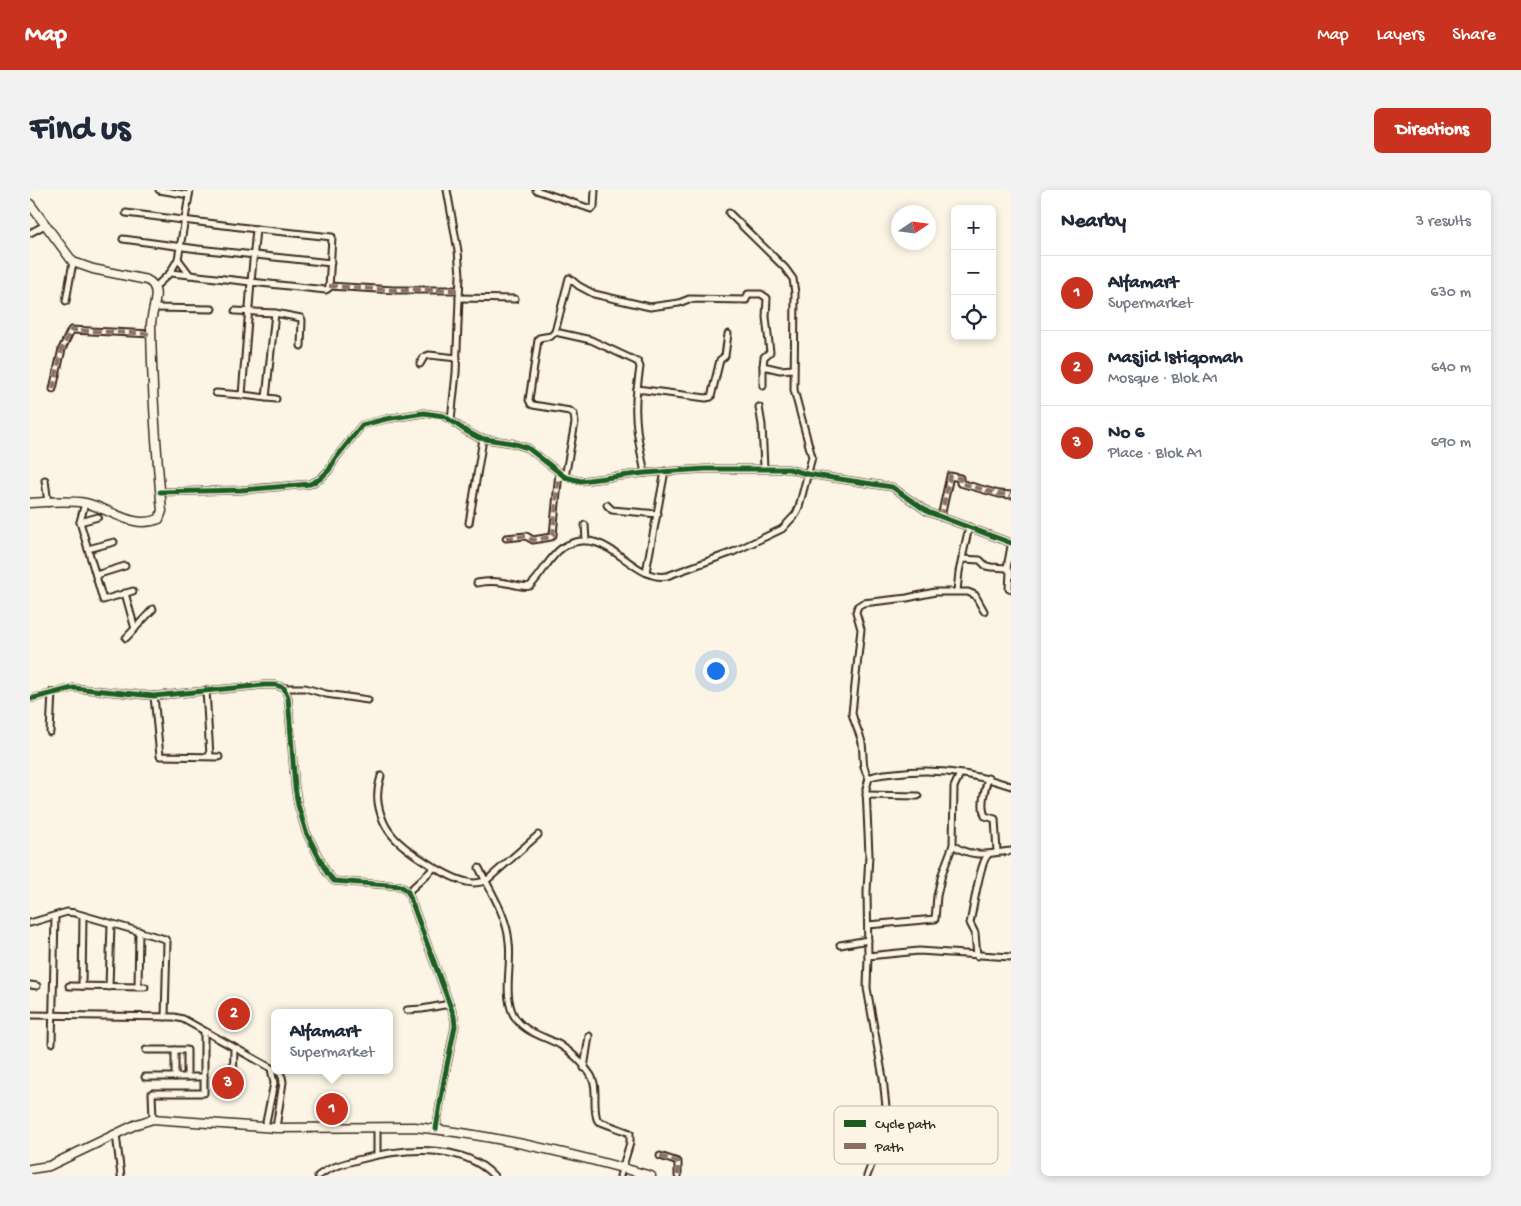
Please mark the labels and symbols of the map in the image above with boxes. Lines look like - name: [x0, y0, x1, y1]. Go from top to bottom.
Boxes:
- north arrow: [891, 205, 936, 250]
- your location: [703, 658, 729, 684]
- pin: 2: [218, 995, 250, 1033]
- pin: 3: [212, 1064, 244, 1102]
- pin: 1: [316, 1090, 348, 1128]
- legend: [834, 1106, 998, 1164]
- text: Cycle path: [875, 1117, 936, 1134]
- text: Path: [874, 1140, 904, 1157]

